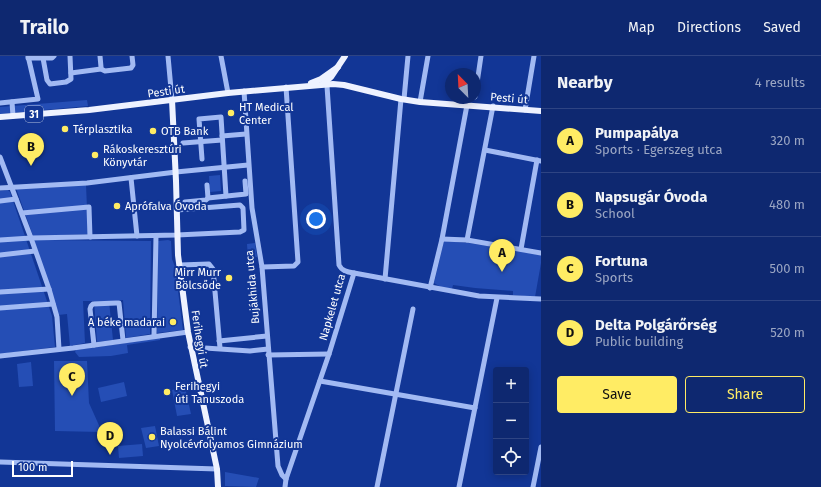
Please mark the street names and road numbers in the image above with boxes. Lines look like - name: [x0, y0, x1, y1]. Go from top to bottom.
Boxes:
- street label: Pesti út: [147, 82, 186, 101]
- street label: Pesti út: [490, 90, 528, 107]
- road number: 31: [25, 106, 43, 122]
- street label: Bujákhida utca: [243, 249, 262, 324]
- street label: Napkelet utca: [317, 272, 348, 342]
- street label: Ferihegyi út: [189, 309, 210, 369]

